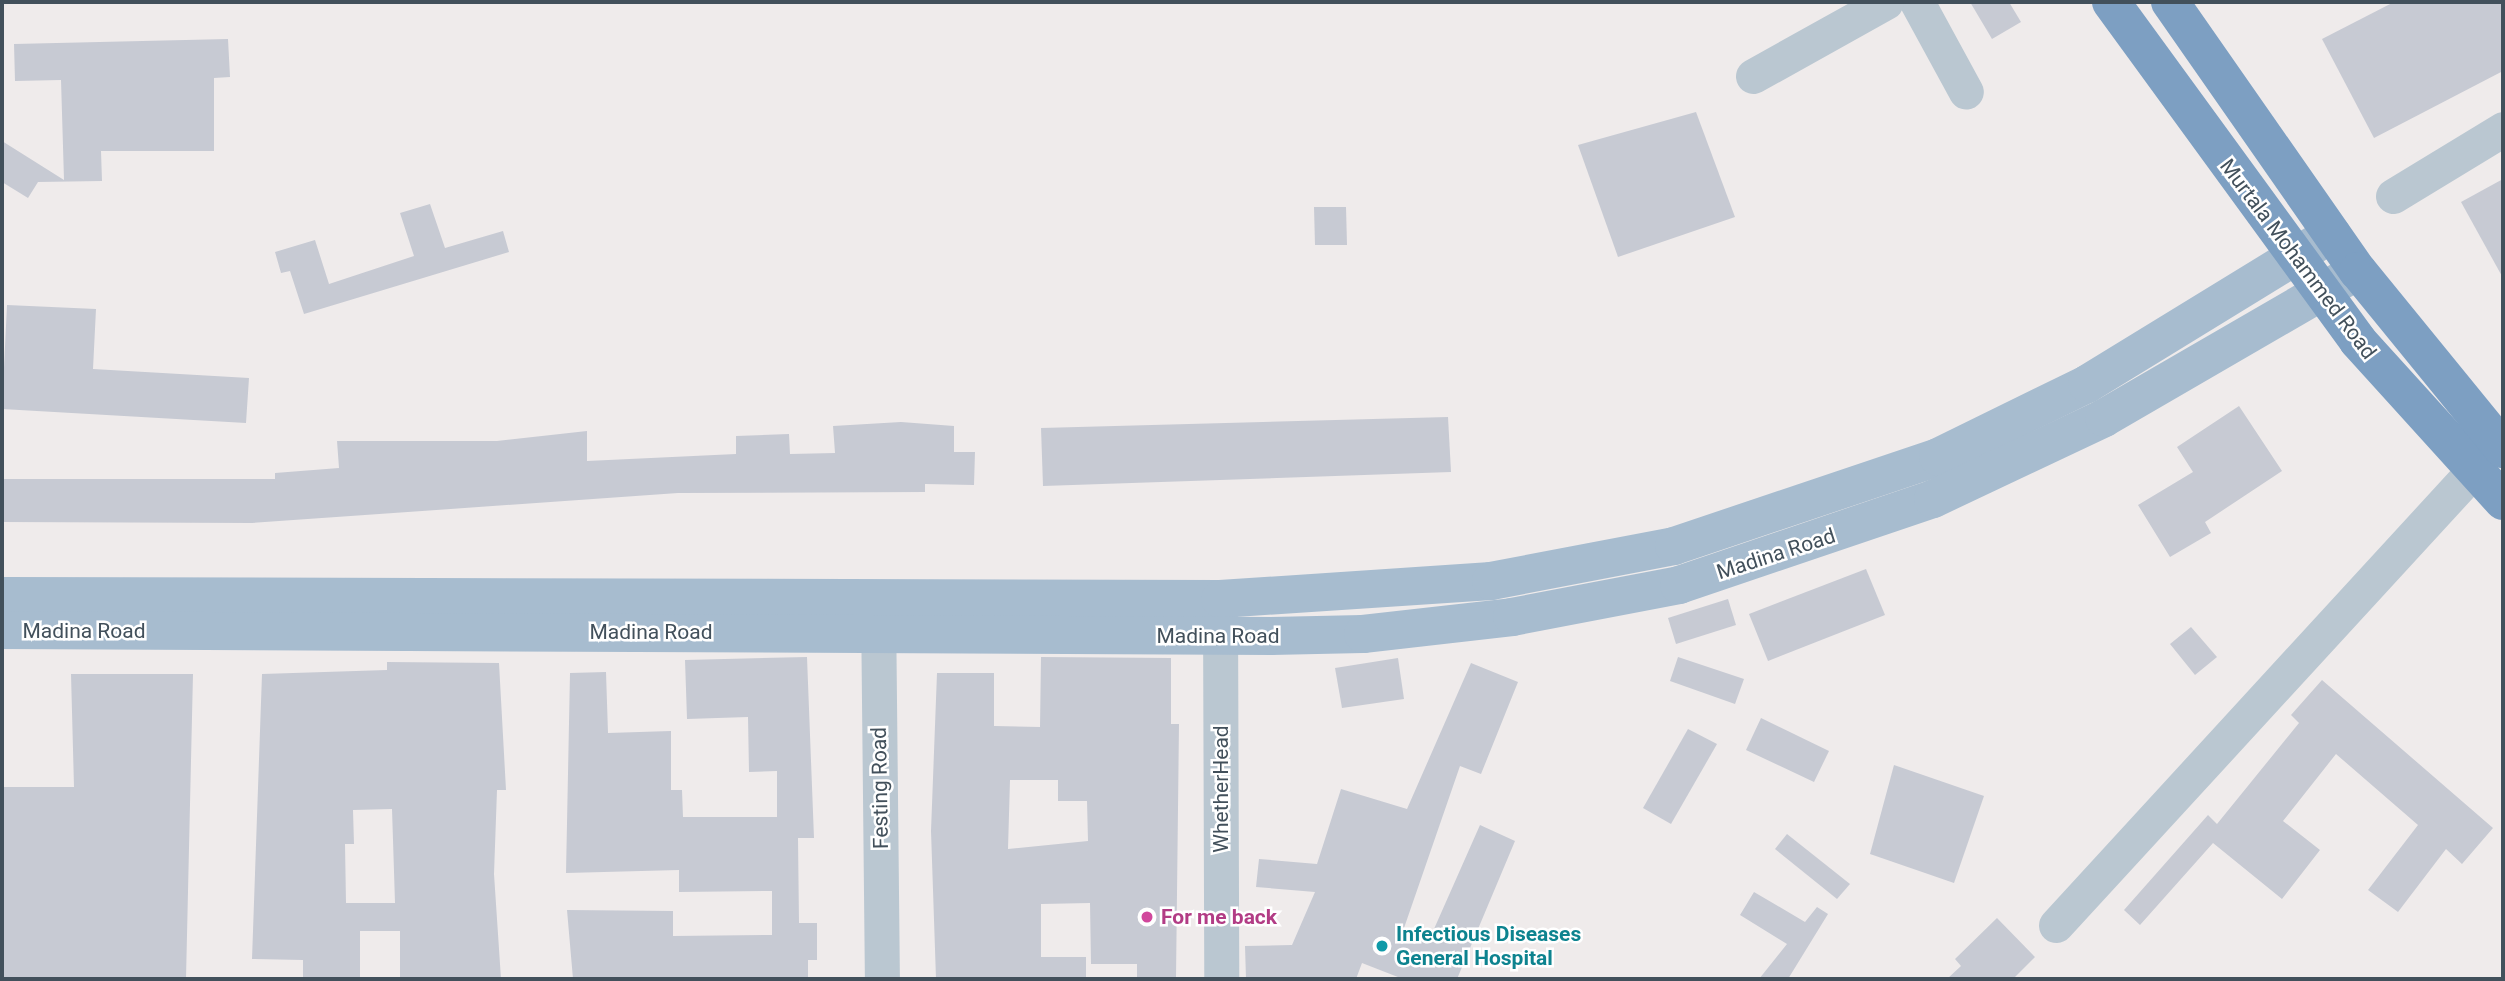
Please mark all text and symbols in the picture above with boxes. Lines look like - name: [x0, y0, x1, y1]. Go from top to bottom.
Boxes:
- street label: Murtala Mohammed Road: [2214, 154, 2382, 364]
- street label: Madina Road: [1714, 523, 1838, 585]
- street label: Madina Road: [22, 618, 146, 644]
- street label: Madina Road: [589, 619, 713, 645]
- street label: Madina Road: [1156, 623, 1280, 649]
- street label: WhetherHead: [1208, 725, 1234, 853]
- street label: Festing Road: [866, 727, 894, 849]
- place label: For me back: [1161, 904, 1277, 930]
- marker: For me back: [1139, 909, 1155, 925]
- place label: Infectious Diseases General Hospital: [1396, 921, 1581, 971]
- marker: Infectious Diseases General Hospital: [1374, 938, 1390, 954]

